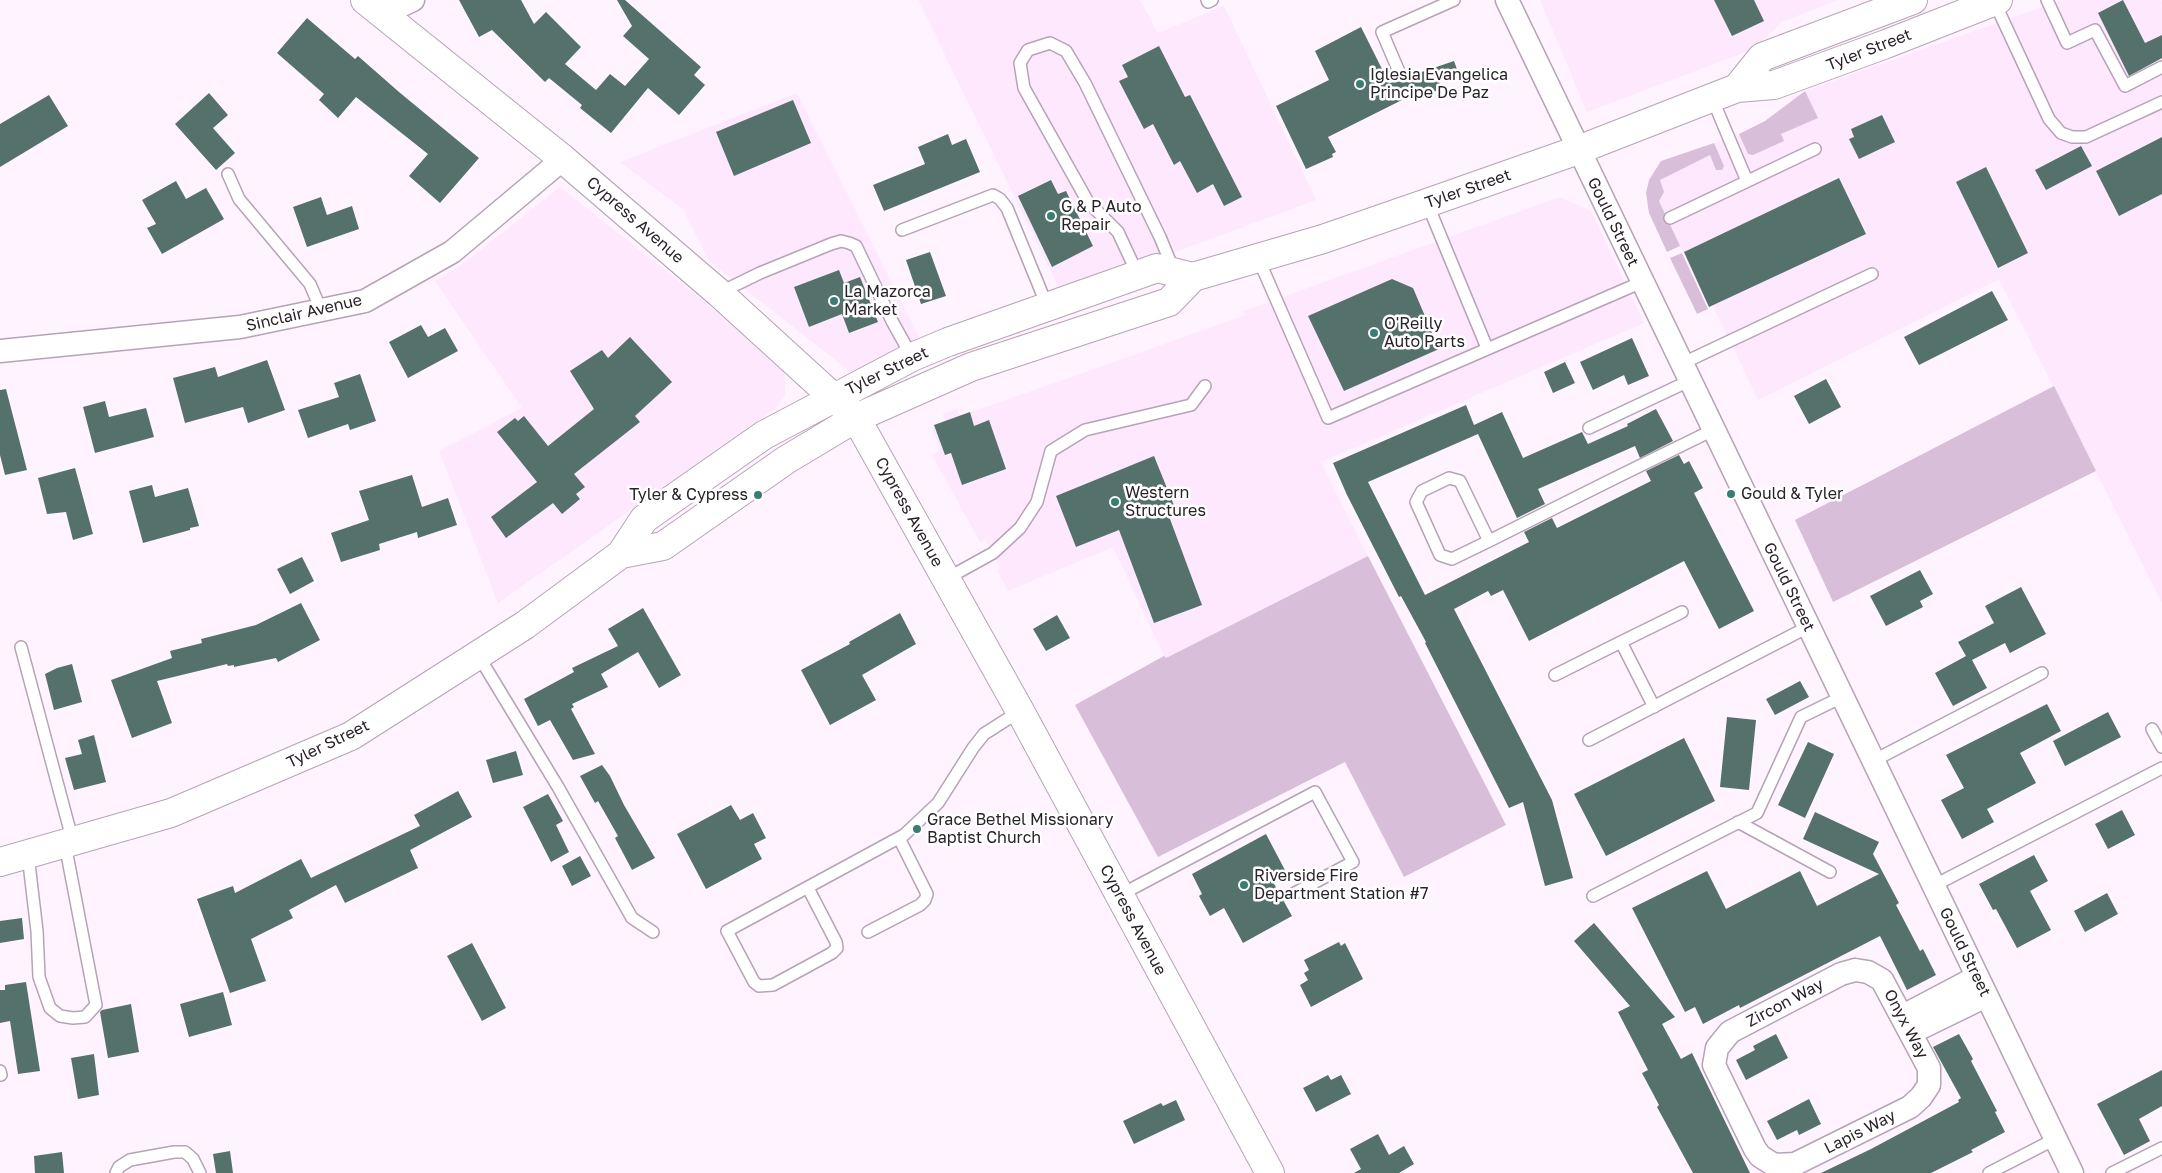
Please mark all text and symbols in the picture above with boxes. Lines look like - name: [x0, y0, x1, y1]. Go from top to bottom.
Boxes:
- street label: Tyler Street: [1824, 25, 1914, 75]
- place label: Iglesia Evangelica Principe De Paz: [1370, 65, 1508, 103]
- marker: Iglesia Evangelica Principe De Paz: [1354, 78, 1366, 90]
- street label: Tyler Street: [1423, 165, 1513, 213]
- street label: Cypress Avenue: [582, 173, 688, 267]
- street label: Gould Street: [1583, 174, 1643, 270]
- place label: G & P Auto Repair: [1061, 197, 1142, 235]
- marker: G & P Auto Repair: [1045, 210, 1057, 222]
- place label: La Mazorca Market: [844, 282, 931, 320]
- street label: Sinclair Avenue: [244, 290, 364, 336]
- marker: La Mazorca Market: [828, 295, 840, 307]
- place label: O'Reilly Auto Parts: [1384, 314, 1465, 352]
- marker: O'Reilly Auto Parts: [1368, 327, 1380, 339]
- street label: Tyler Street: [843, 343, 931, 399]
- street label: Cypress Avenue: [871, 454, 947, 570]
- place label: Western Structures: [1125, 483, 1206, 521]
- place label: Gould & Tyler: [1741, 484, 1843, 504]
- place label: Tyler & Cypress: [629, 485, 748, 505]
- marker: Gould & Tyler: [1725, 488, 1737, 500]
- marker: Tyler & Cypress: [752, 489, 764, 501]
- marker: Western Structures: [1109, 496, 1121, 508]
- street label: Gould Street: [1759, 539, 1819, 635]
- street label: Tyler Street: [284, 716, 372, 772]
- place label: Grace Bethel Missionary Baptist Church: [927, 810, 1113, 848]
- marker: Grace Bethel Missionary Baptist Church: [911, 823, 923, 835]
- street label: Cypress Avenue: [1096, 861, 1170, 979]
- place label: Riverside Fire Department Station #7: [1254, 866, 1429, 904]
- marker: Riverside Fire Department Station #7: [1238, 879, 1250, 891]
- street label: Gould Street: [1935, 904, 1995, 1000]
- street label: Zircon Way: [1743, 975, 1827, 1031]
- street label: Onyx Way: [1880, 986, 1932, 1062]
- street label: Lapis Way: [1821, 1106, 1899, 1158]

